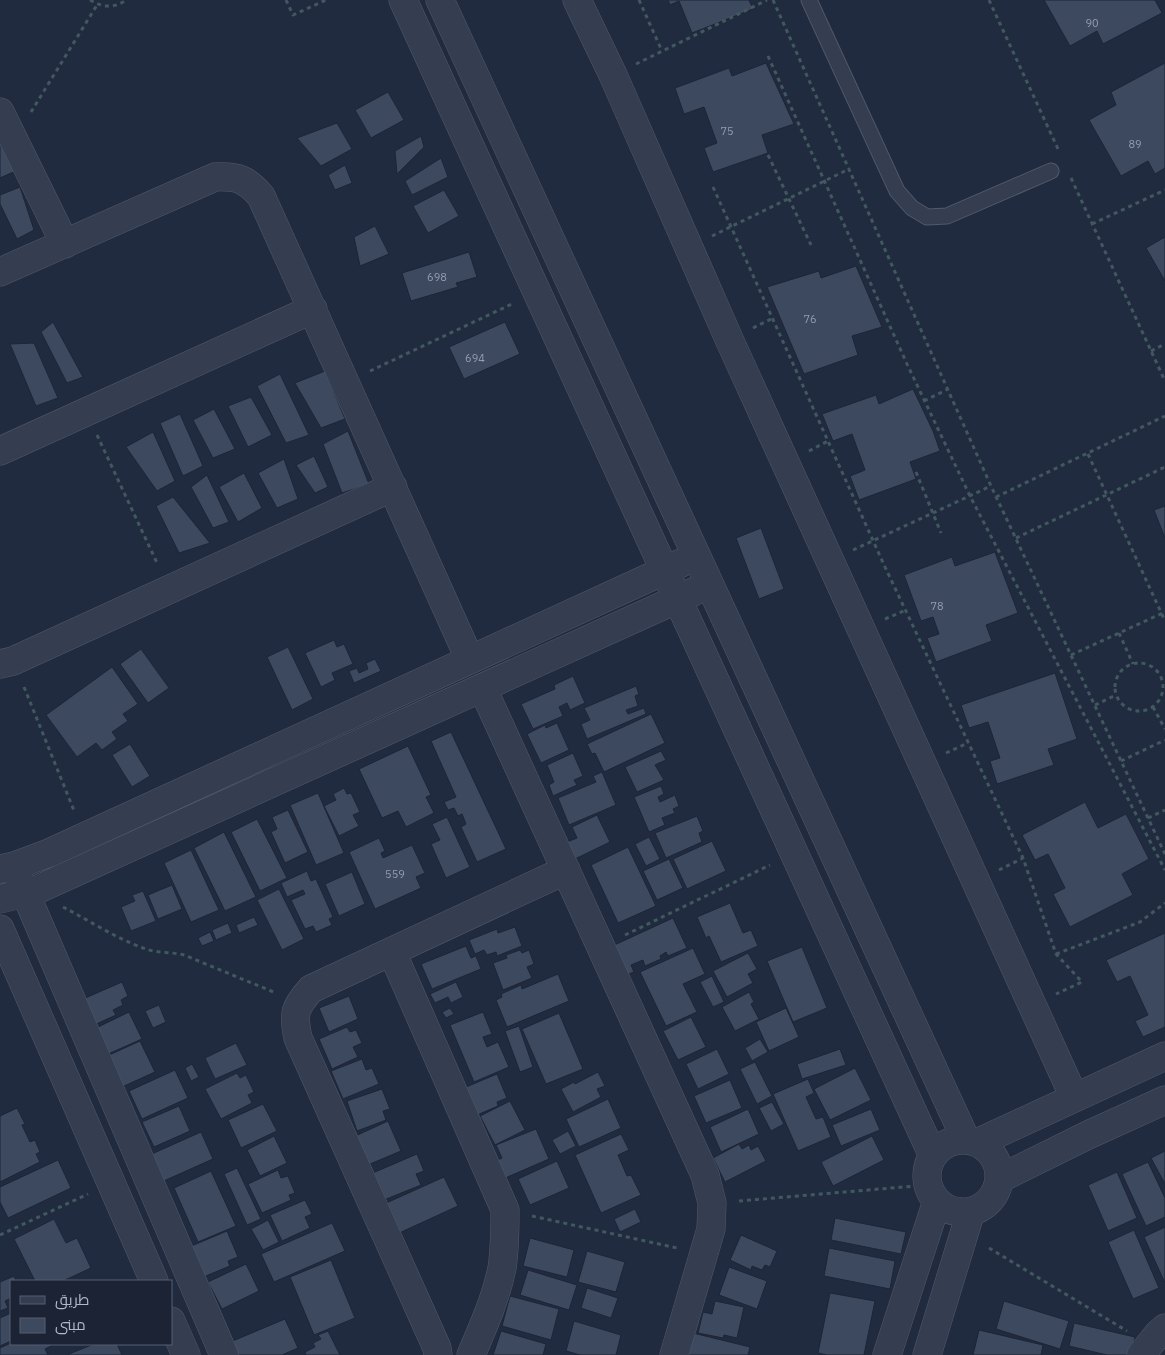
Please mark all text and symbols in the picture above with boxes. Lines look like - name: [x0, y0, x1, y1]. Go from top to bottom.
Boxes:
- house number: 90: [1085, 16, 1099, 30]
- house number: 75: [720, 124, 734, 138]
- house number: 89: [1128, 137, 1142, 151]
- house number: 698: [427, 270, 447, 284]
- house number: 76: [803, 312, 817, 326]
- house number: 694: [465, 351, 485, 365]
- house number: 78: [930, 599, 944, 613]
- house number: 559: [385, 867, 405, 881]
- legend: [10, 1280, 172, 1345]
- text: طريق: [55, 1290, 89, 1310]
- text: مبنى: [55, 1315, 86, 1335]

